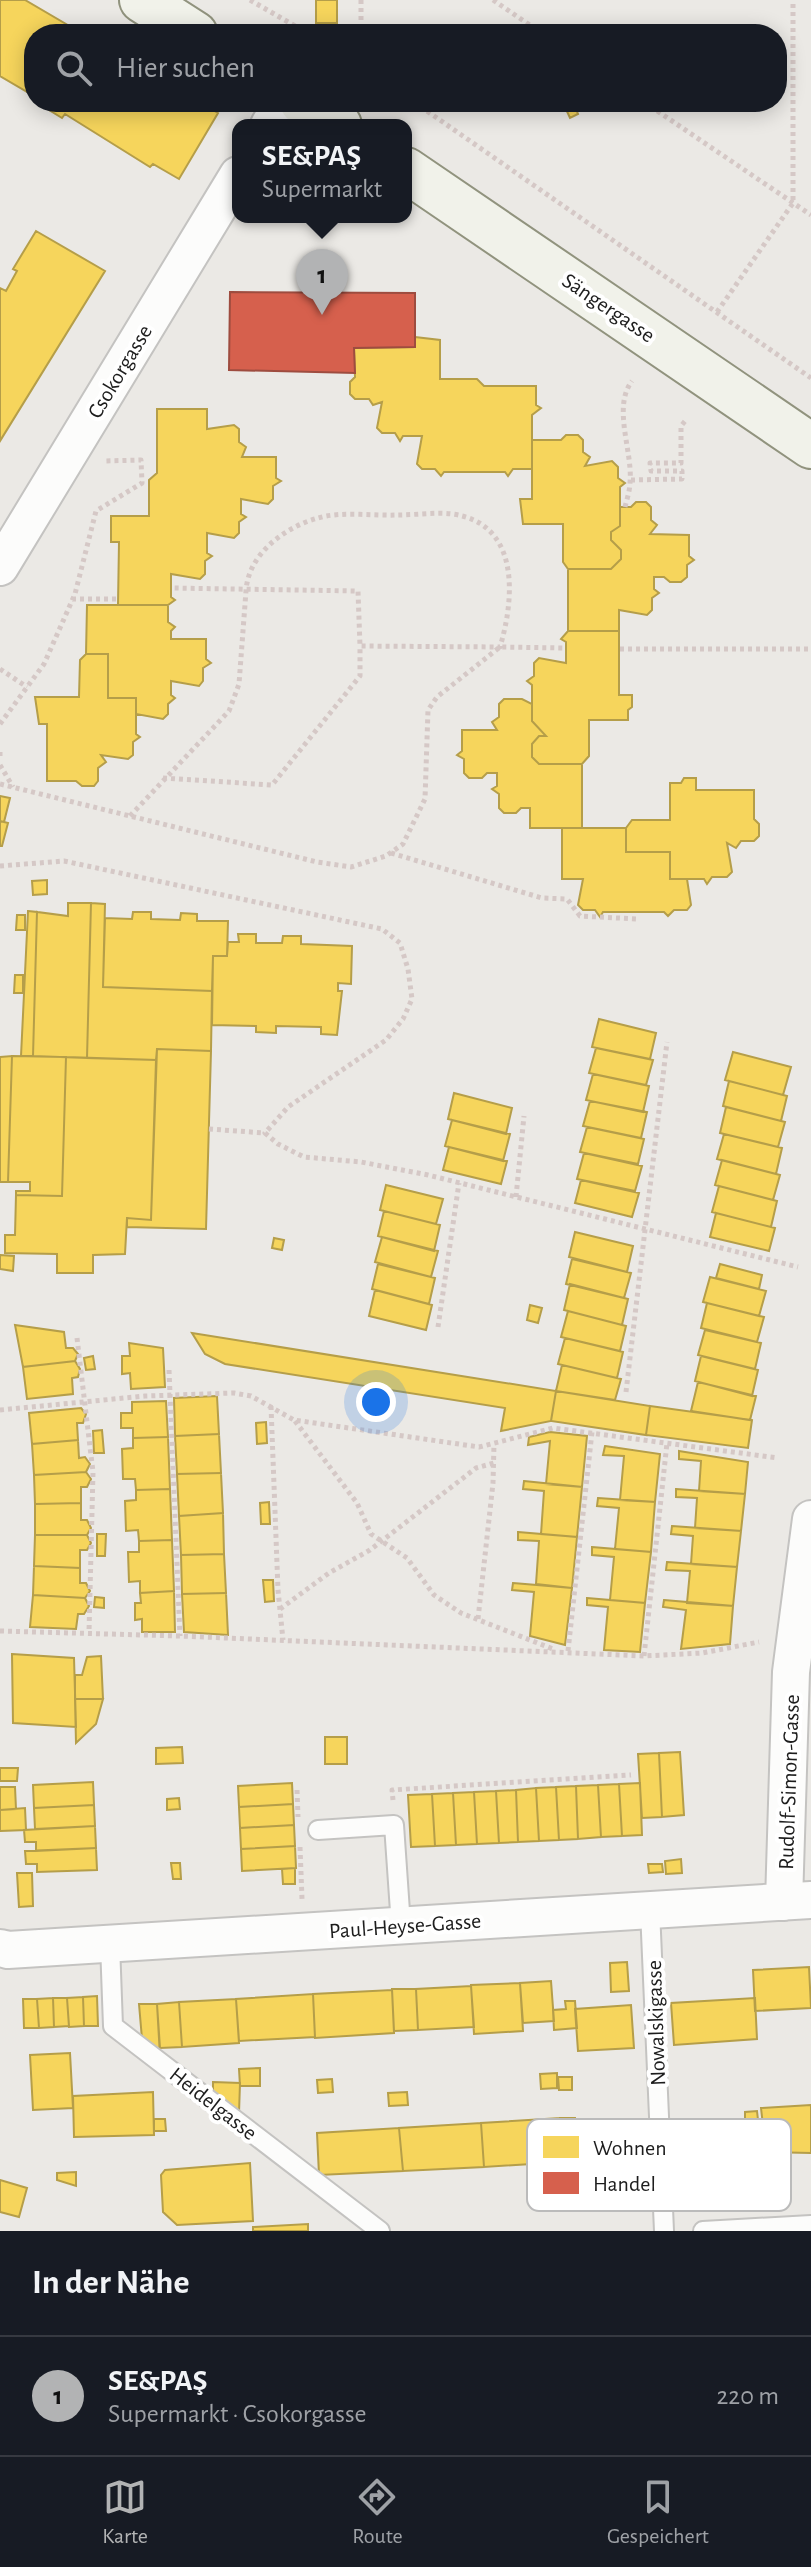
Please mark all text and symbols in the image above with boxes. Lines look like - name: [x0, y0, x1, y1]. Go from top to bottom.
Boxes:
- search box: [24, 24, 787, 112]
- icon: search: [52, 46, 96, 90]
- text: Hier suchen: [116, 53, 255, 83]
- popup: [232, 119, 412, 223]
- text: SE&PAŞ: [262, 141, 361, 171]
- text: Supermarkt: [262, 176, 382, 202]
- pin: 1: [296, 249, 348, 315]
- street label: Sängergasse: [558, 269, 659, 347]
- street label: Csokorgasse: [83, 321, 156, 422]
- your location: [356, 1382, 396, 1422]
- street label: Rudolf-Simon-Gasse: [775, 1694, 803, 1870]
- street label: Paul-Heyse-Gasse: [328, 1910, 482, 1942]
- street label: Nowalskigasse: [643, 1960, 669, 2086]
- street label: Heidelgasse: [166, 2063, 261, 2144]
- legend: [527, 2119, 791, 2211]
- text: Wohnen: [593, 2137, 667, 2159]
- text: Handel: [593, 2173, 656, 2195]
- text: In der Nähe: [32, 2266, 189, 2300]
- text: SE&PAŞ: [108, 2366, 207, 2396]
- text: 1: [53, 2383, 63, 2409]
- text: 220 m: [717, 2383, 779, 2409]
- text: Supermarkt · Csokorgasse: [108, 2401, 367, 2427]
- tab: Karte: [102, 2475, 148, 2549]
- tab: Route: [352, 2475, 403, 2549]
- tab: Gespeichert: [607, 2475, 709, 2549]

